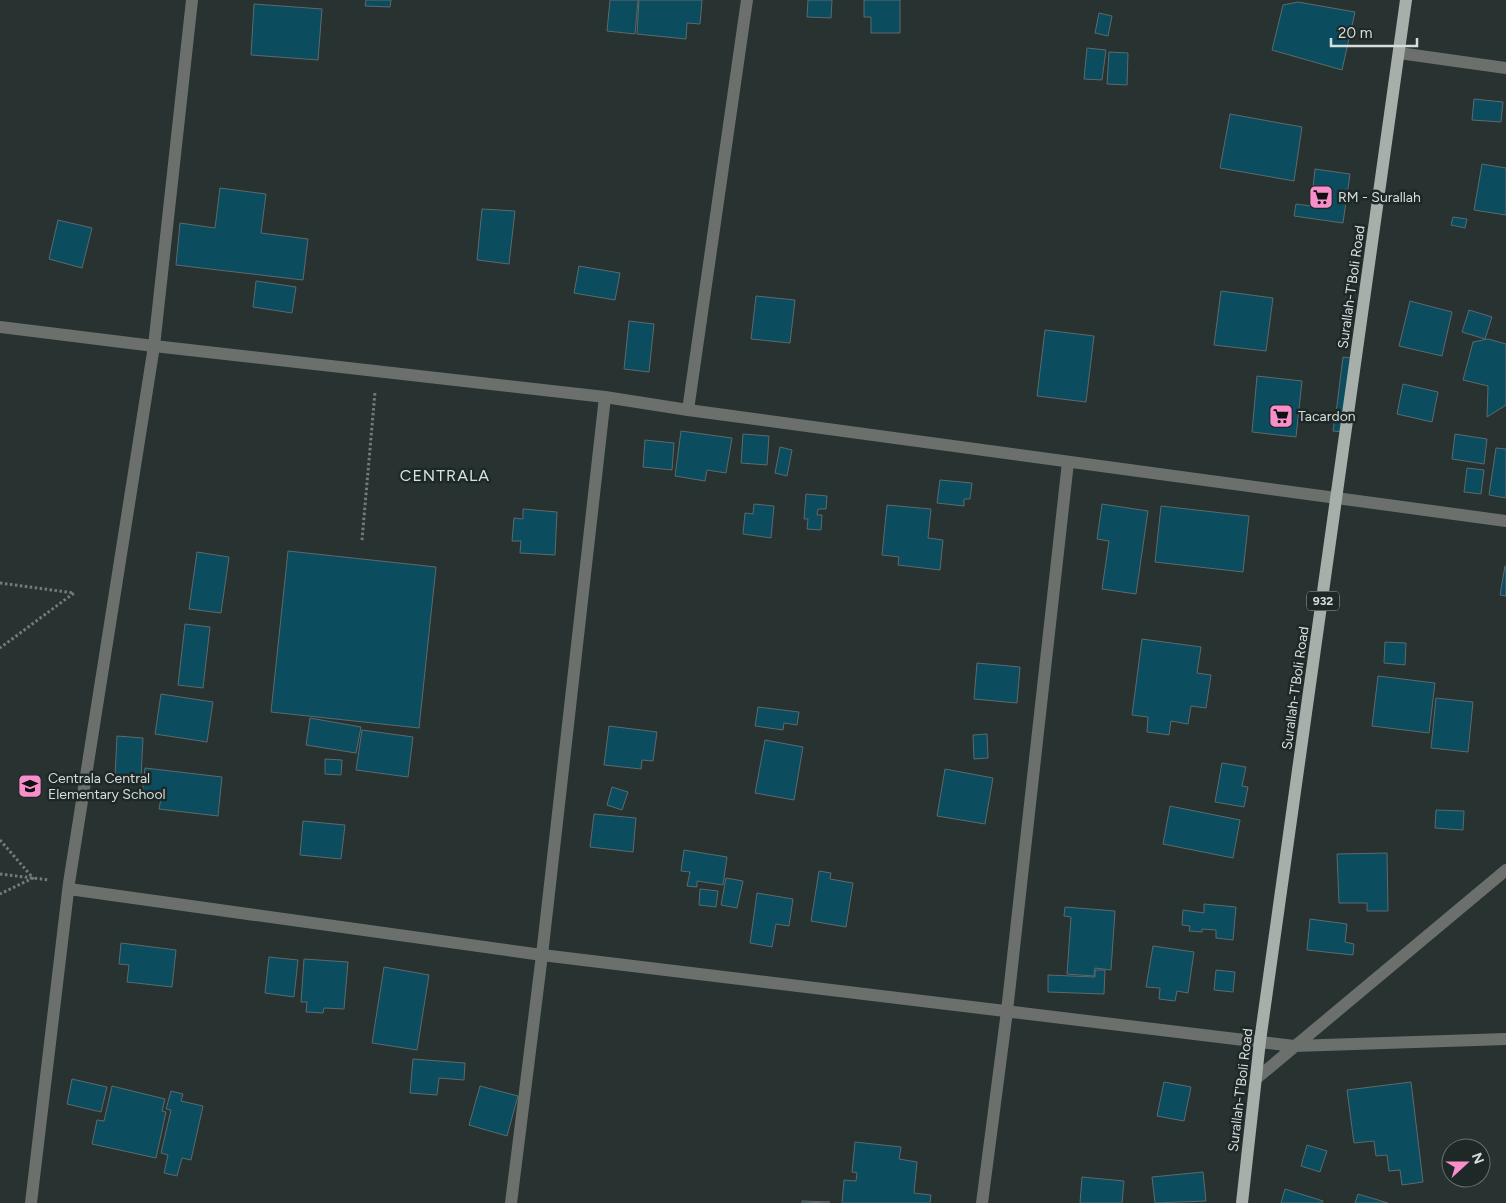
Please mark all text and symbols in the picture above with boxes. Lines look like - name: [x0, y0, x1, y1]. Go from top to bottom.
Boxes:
- scale bar: [1331, 15, 1417, 47]
- text: 20 m: [1338, 24, 1372, 42]
- supermarket icon: RM - Surallah: [1308, 184, 1334, 210]
- place label: RM - Surallah: [1338, 189, 1421, 206]
- street label: Surallah-T'Boli Road: [1334, 224, 1369, 350]
- supermarket icon: Tacardon: [1268, 403, 1294, 429]
- place label: Tacardon: [1298, 408, 1356, 425]
- district label: CENTRALA: [400, 466, 490, 485]
- road number: 932: [1307, 592, 1339, 610]
- street label: Surallah-T'Boli Road: [1278, 625, 1313, 751]
- place label: Centrala Central Elementary School: [48, 770, 166, 803]
- school or university icon: Centrala Central Elementary School: [17, 773, 43, 799]
- street label: Surallah-T'Boli Road: [1224, 1027, 1257, 1153]
- north arrow: [1441, 1138, 1491, 1188]
- text: N: [1468, 1150, 1488, 1167]

